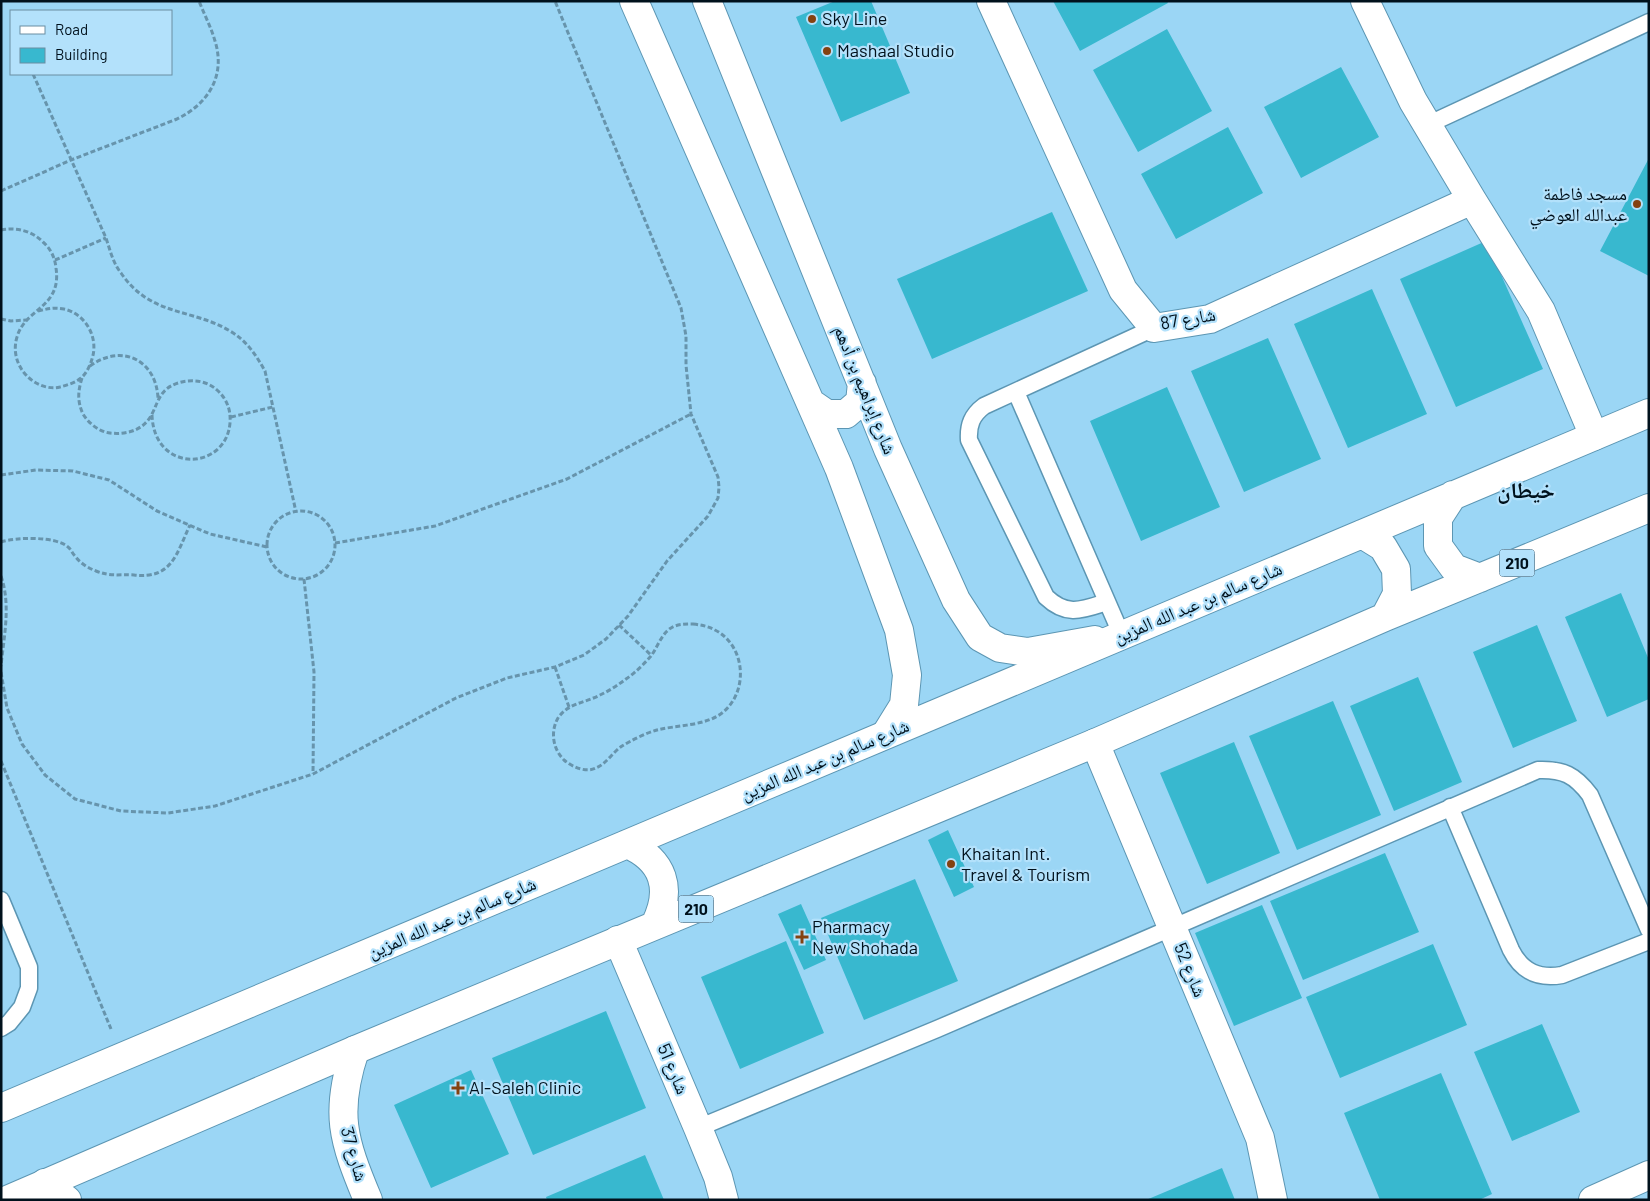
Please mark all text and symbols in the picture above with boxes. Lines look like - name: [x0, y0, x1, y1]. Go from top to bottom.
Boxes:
- place label: Sky Line: [822, 7, 887, 29]
- legend: [10, 10, 172, 75]
- marker: Sky Line: [806, 13, 818, 25]
- text: Road: [55, 20, 88, 38]
- place label: Mashaal Studio: [837, 39, 955, 61]
- text: Building: [55, 45, 108, 63]
- marker: Mashaal Studio: [821, 45, 833, 57]
- place label: مسجد فاطمة عبدالله العوضي: [1529, 182, 1627, 230]
- marker: مسجد فاطمة عبدالله العوضي: [1631, 198, 1643, 210]
- street label: شارع 87: [1158, 302, 1217, 335]
- street label: شارع إبراهيم بن أدهم: [828, 322, 902, 458]
- district label: خيطان: [1497, 476, 1555, 504]
- road number: 210: [1500, 550, 1534, 576]
- street label: شارع سالم بن عبد الله المزين: [1110, 557, 1286, 649]
- street label: شارع سالم بن عبد الله المزين: [737, 714, 913, 806]
- place label: Khaitan Int. Travel & Tourism: [961, 842, 1090, 885]
- marker: Khaitan Int. Travel & Tourism: [945, 858, 957, 870]
- street label: شارع سالم بن عبد الله المزين: [364, 872, 540, 964]
- road number: 210: [678, 896, 714, 922]
- place label: Pharmacy New Shohada: [812, 915, 918, 958]
- marker: Pharmacy New Shohada: [796, 931, 808, 943]
- street label: شارع 52: [1169, 939, 1212, 1000]
- street label: 51 شارع: [653, 1040, 694, 1098]
- place label: Al-Saleh Clinic: [469, 1076, 581, 1098]
- marker: Al-Saleh Clinic: [451, 1081, 465, 1095]
- street label: شارع 37: [336, 1124, 373, 1184]

